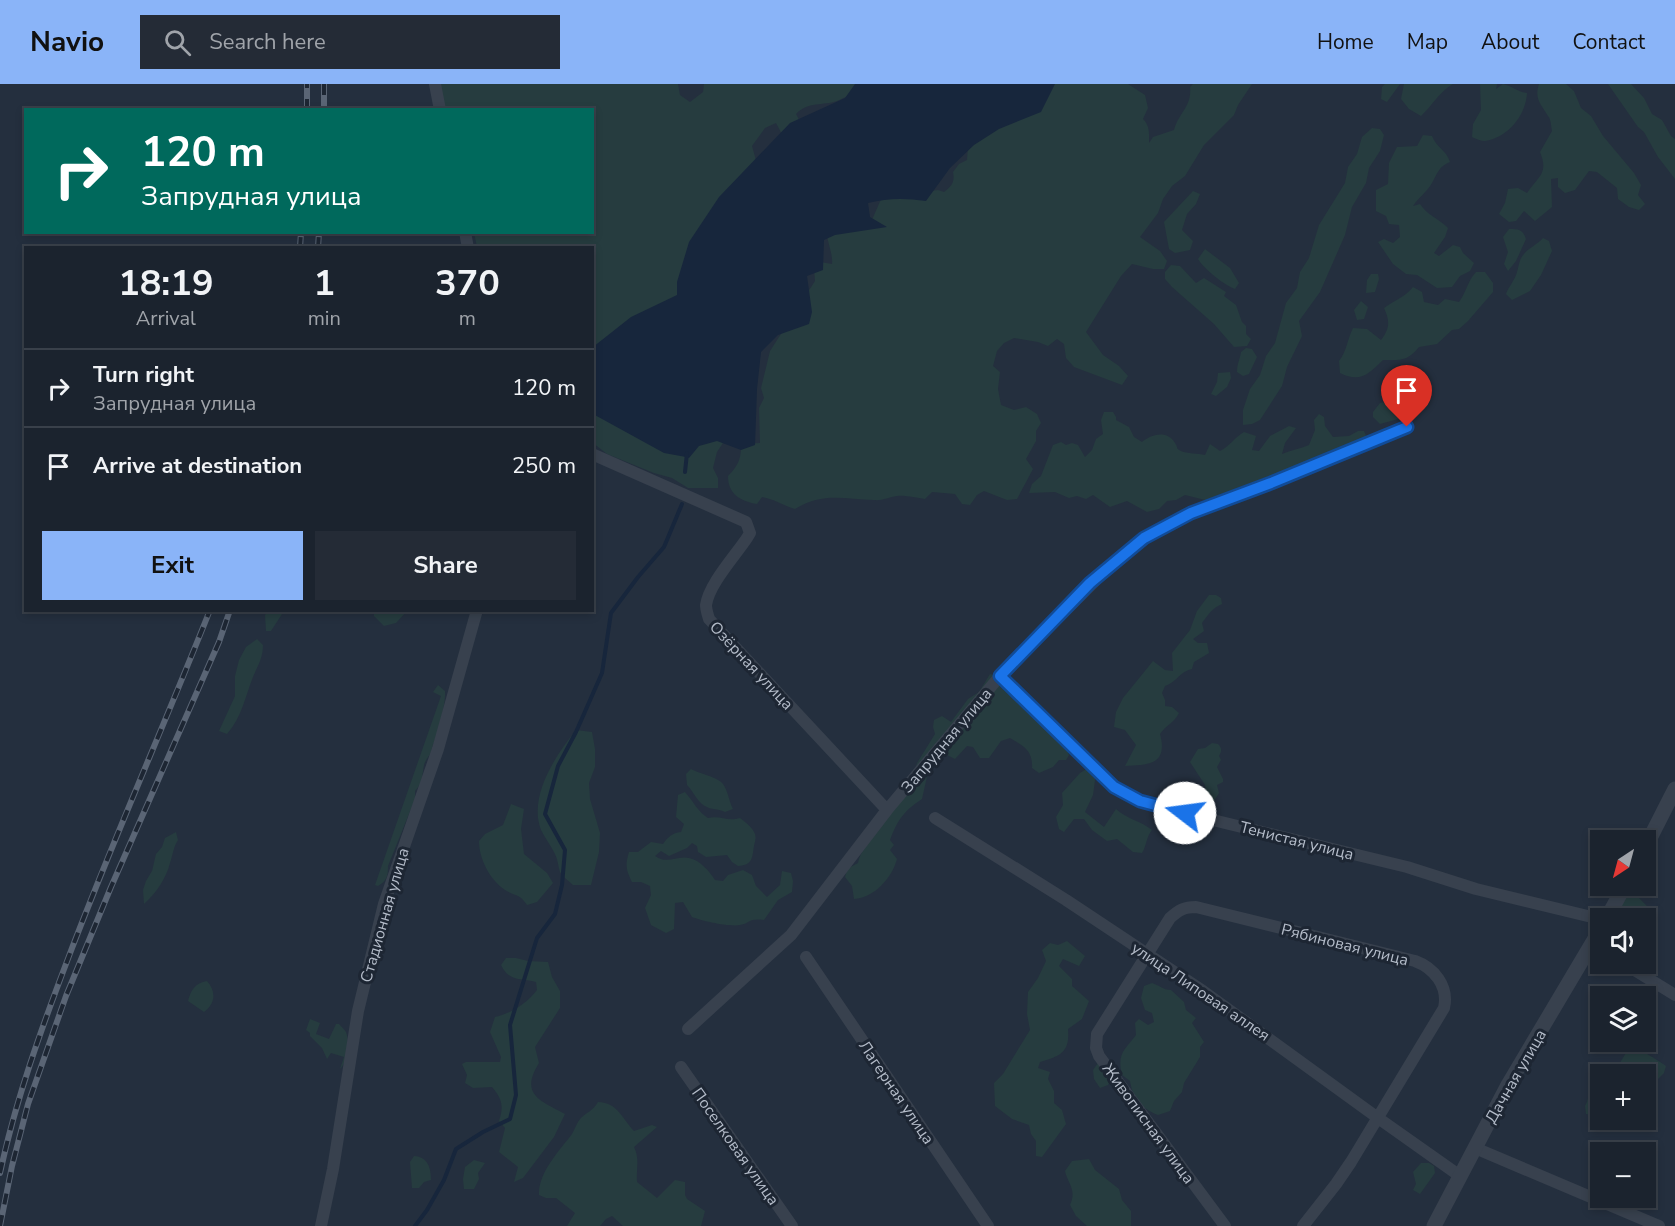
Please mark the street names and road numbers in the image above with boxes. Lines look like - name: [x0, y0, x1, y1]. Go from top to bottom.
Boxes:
- street label: Озёрная улица: [704, 617, 798, 715]
- street label: Запрудная улица: [896, 684, 997, 798]
- street label: Тенистая улица: [1238, 816, 1356, 866]
- street label: Стадионная улица: [355, 845, 415, 985]
- street label: Рябиновая улица: [1279, 919, 1411, 971]
- street label: улица Липовая аллея: [1127, 937, 1274, 1046]
- street label: Дачная улица: [1480, 1025, 1552, 1128]
- street label: Лагерная улица: [853, 1036, 939, 1149]
- street label: Живописная улица: [1097, 1059, 1199, 1188]
- street label: Поселковая улица: [686, 1083, 784, 1210]

